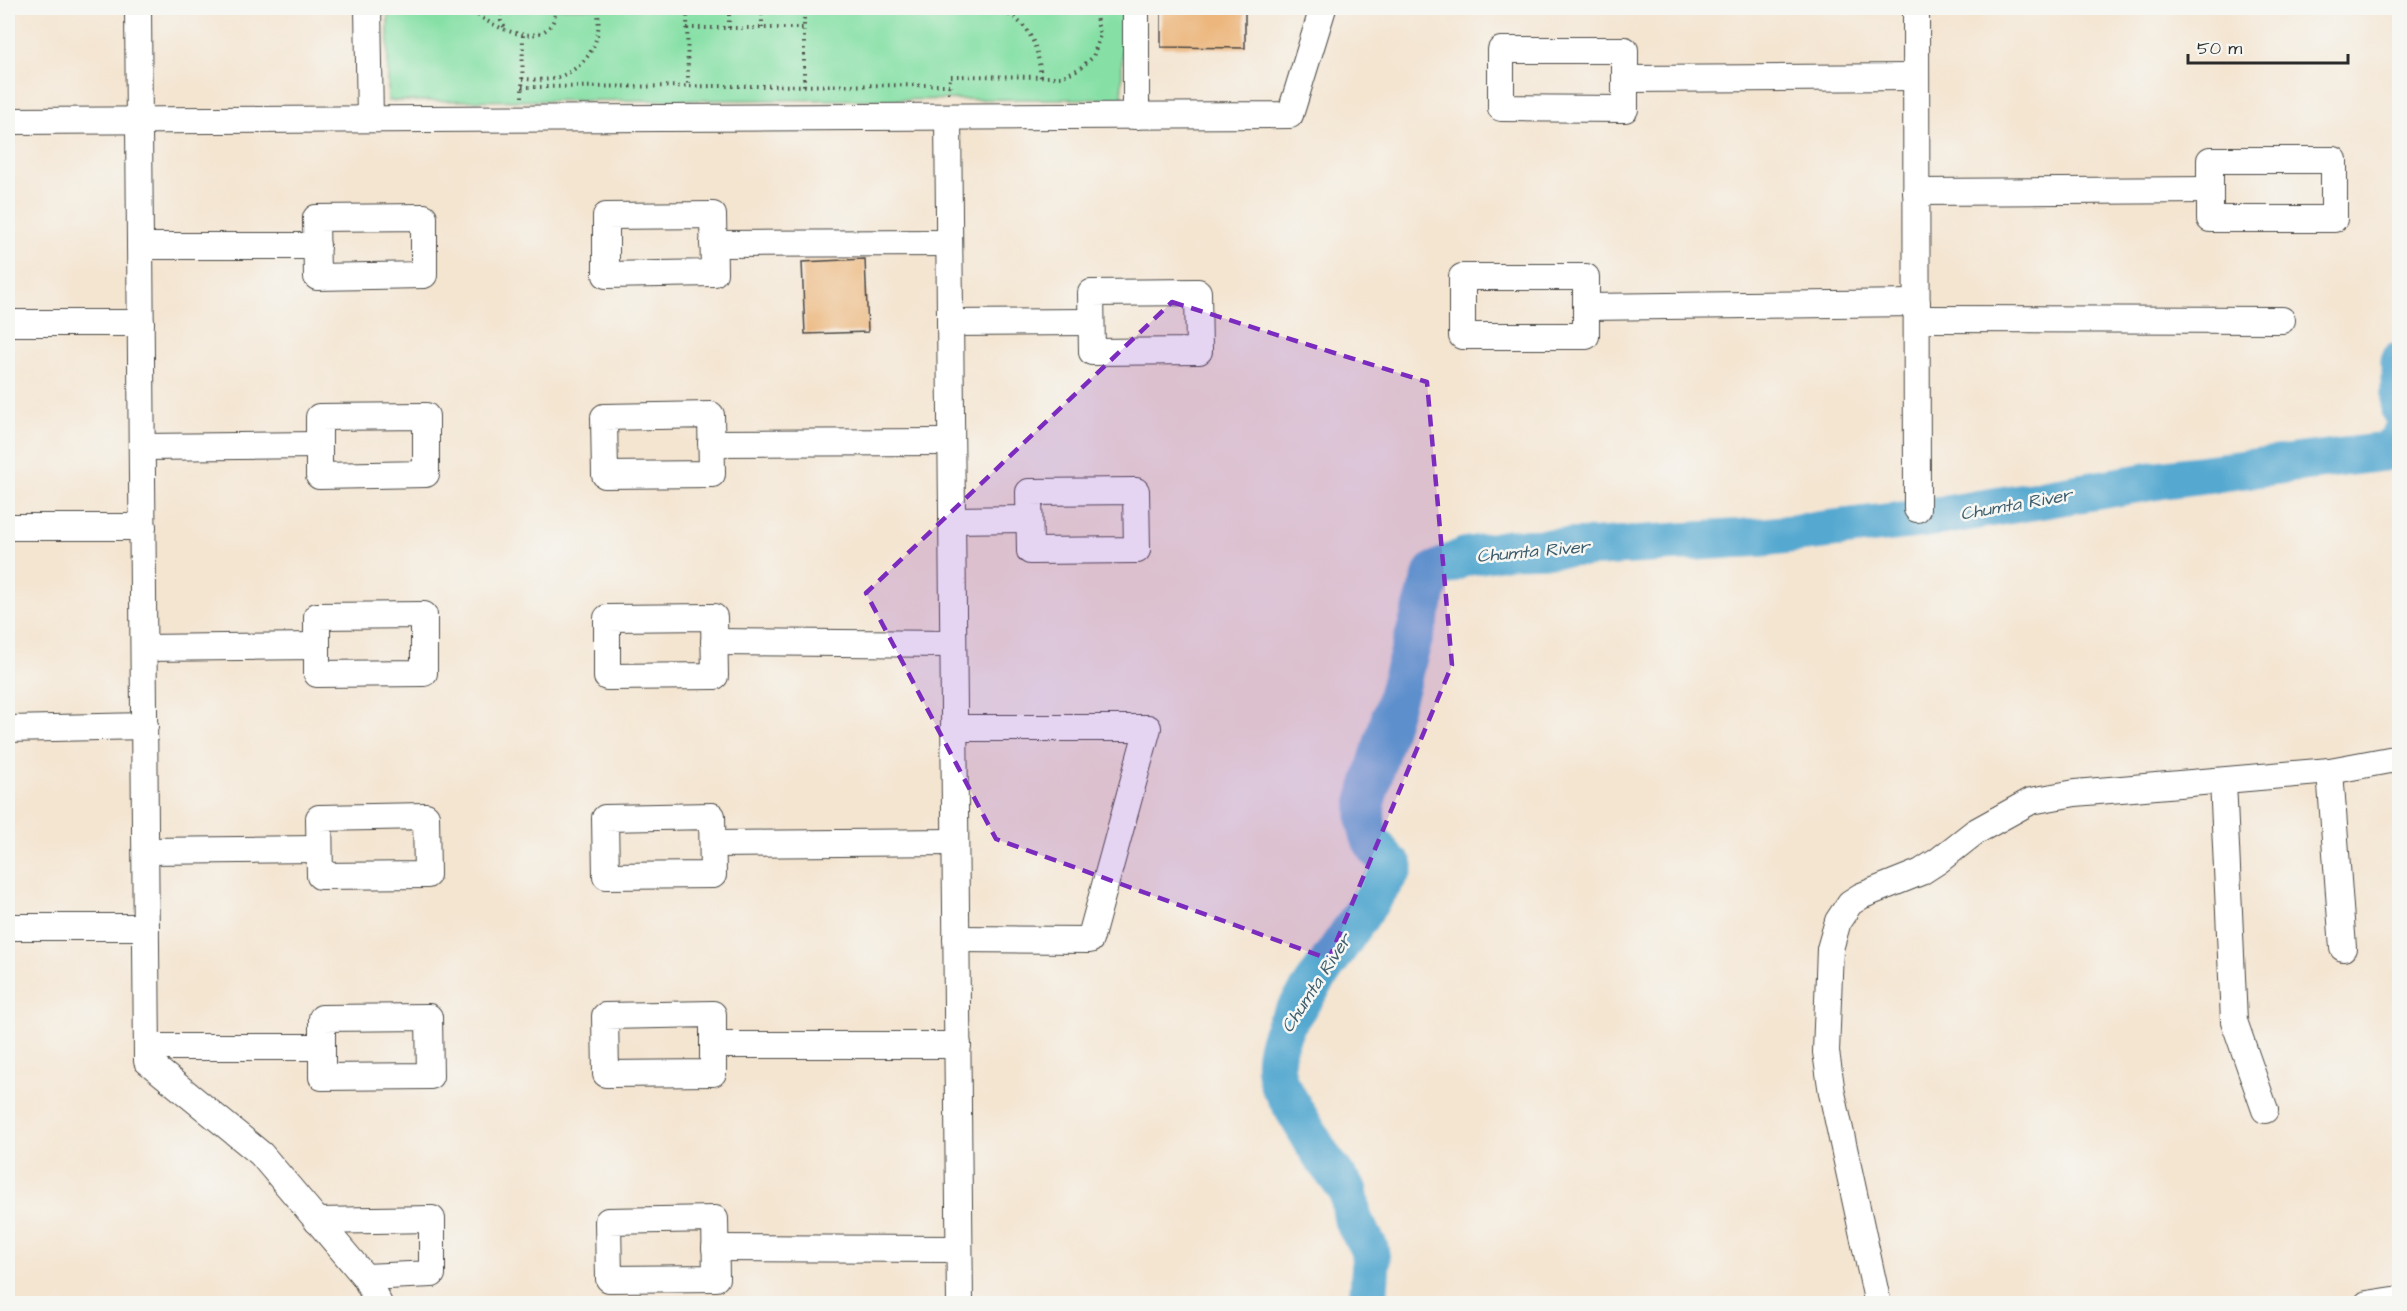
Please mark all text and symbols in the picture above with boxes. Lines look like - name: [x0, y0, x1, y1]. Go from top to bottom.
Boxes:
- scale bar: [2188, 27, 2348, 65]
- text: 50 m: [2197, 36, 2242, 61]
- water label: Chumta River: [1958, 482, 2076, 527]
- water label: Chumta River: [1476, 534, 1592, 569]
- water label: Chumta River: [1275, 927, 1359, 1037]

